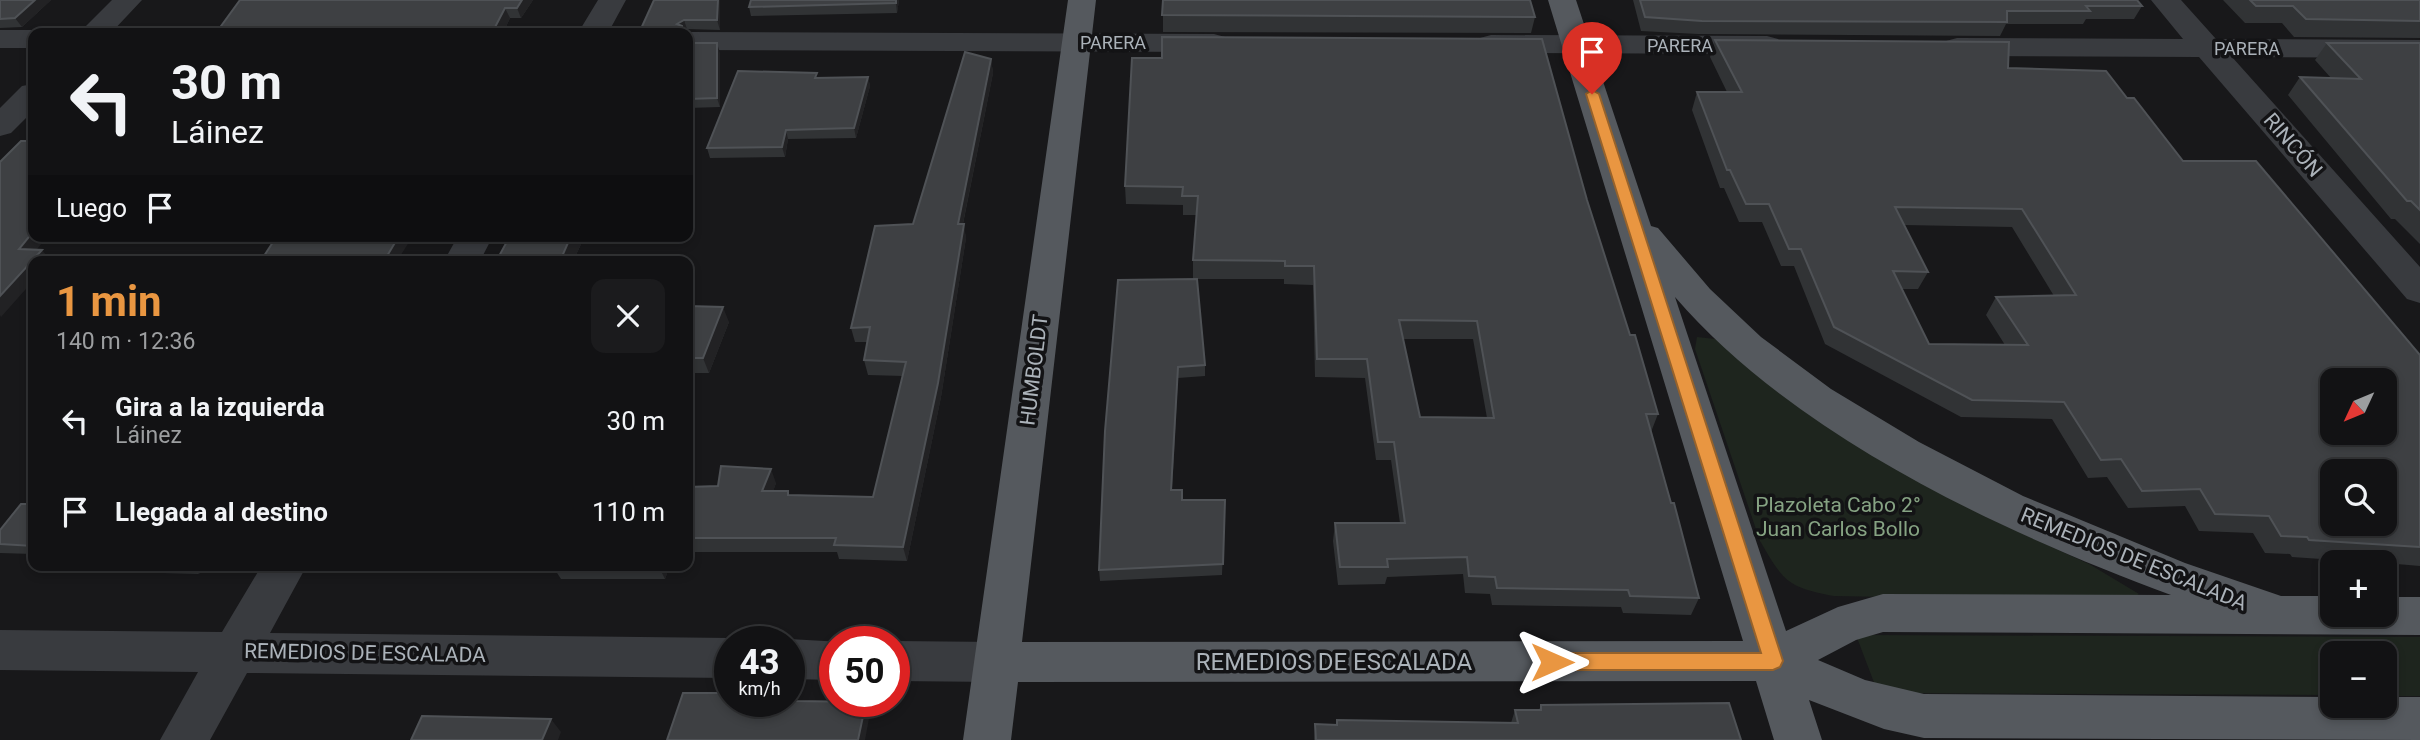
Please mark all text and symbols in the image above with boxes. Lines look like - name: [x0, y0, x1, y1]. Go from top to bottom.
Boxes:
- pin: [1562, 22, 1622, 94]
- street label: PARERA: [1080, 32, 1146, 53]
- icon: arrive: [1573, 33, 1611, 71]
- street label: PARERA: [1647, 35, 1713, 56]
- street label: PARERA: [2214, 38, 2280, 59]
- text: 30 m: [171, 54, 282, 111]
- icon: left: [56, 56, 147, 147]
- street label: RINCÓN: [2259, 108, 2327, 182]
- text: Láinez: [171, 113, 264, 151]
- icon: arrive: [141, 189, 179, 227]
- text: Luego: [56, 193, 127, 223]
- text: 1 min: [56, 277, 162, 326]
- button: close: [591, 279, 665, 353]
- street label: HUMBOLDT: [1015, 313, 1053, 427]
- text: 140 m · 12:36: [56, 328, 195, 355]
- north arrow: [2320, 368, 2398, 444]
- map controls: [2320, 368, 2397, 718]
- text: Gira a la izquierda: [115, 392, 325, 422]
- icon: left: [56, 402, 94, 440]
- text: 30 m: [607, 406, 665, 436]
- text: Láinez: [115, 422, 182, 449]
- button: search: [2320, 459, 2397, 536]
- icon: arrive: [56, 493, 94, 531]
- park label: Plazoleta Cabo 2° Juan Carlos Bollo: [1755, 493, 1921, 541]
- text: Llegada al destino: [115, 497, 328, 527]
- text: 110 m: [592, 497, 665, 527]
- street label: REMEDIOS DE ESCALADA: [2017, 503, 2251, 616]
- button: +: [2320, 550, 2397, 627]
- position arrow: [1515, 625, 1589, 699]
- speed limit sign: 50: [819, 626, 910, 717]
- street label: REMEDIOS DE ESCALADA: [244, 639, 486, 667]
- button: −: [2320, 641, 2397, 718]
- text: 43: [739, 642, 780, 683]
- street label: REMEDIOS DE ESCALADA: [1196, 648, 1473, 676]
- text: km/h: [738, 678, 781, 699]

